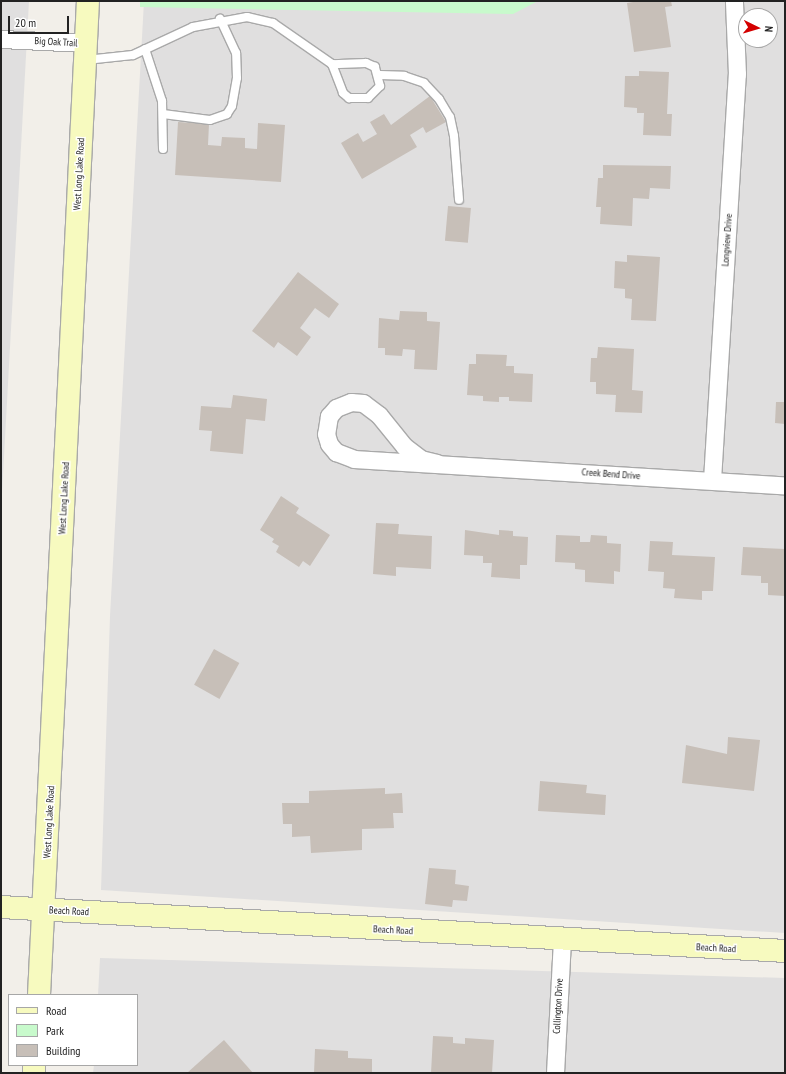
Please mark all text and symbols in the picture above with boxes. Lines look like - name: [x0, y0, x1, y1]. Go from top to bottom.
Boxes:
- scale bar: [10, 8, 71, 34]
- north arrow: [738, 8, 778, 48]
- text: 20 m: [15, 15, 36, 30]
- text: N: [762, 25, 776, 33]
- street label: Big Oak Trail: [34, 35, 78, 49]
- street label: West Long Lake Road: [71, 137, 87, 211]
- street label: Longview Drive: [719, 213, 735, 267]
- street label: West Long Lake Road: [56, 461, 72, 535]
- street label: Creek Bend Drive: [581, 466, 641, 482]
- street label: West Long Lake Road: [41, 785, 57, 859]
- street label: Beach Road: [49, 904, 89, 918]
- street label: Beach Road: [373, 923, 413, 937]
- street label: Beach Road: [696, 941, 736, 955]
- street label: Collington Drive: [551, 978, 565, 1034]
- legend: [8, 994, 138, 1066]
- text: Road: [46, 1003, 66, 1018]
- text: Park: [46, 1023, 64, 1038]
- text: Building: [46, 1043, 81, 1058]

